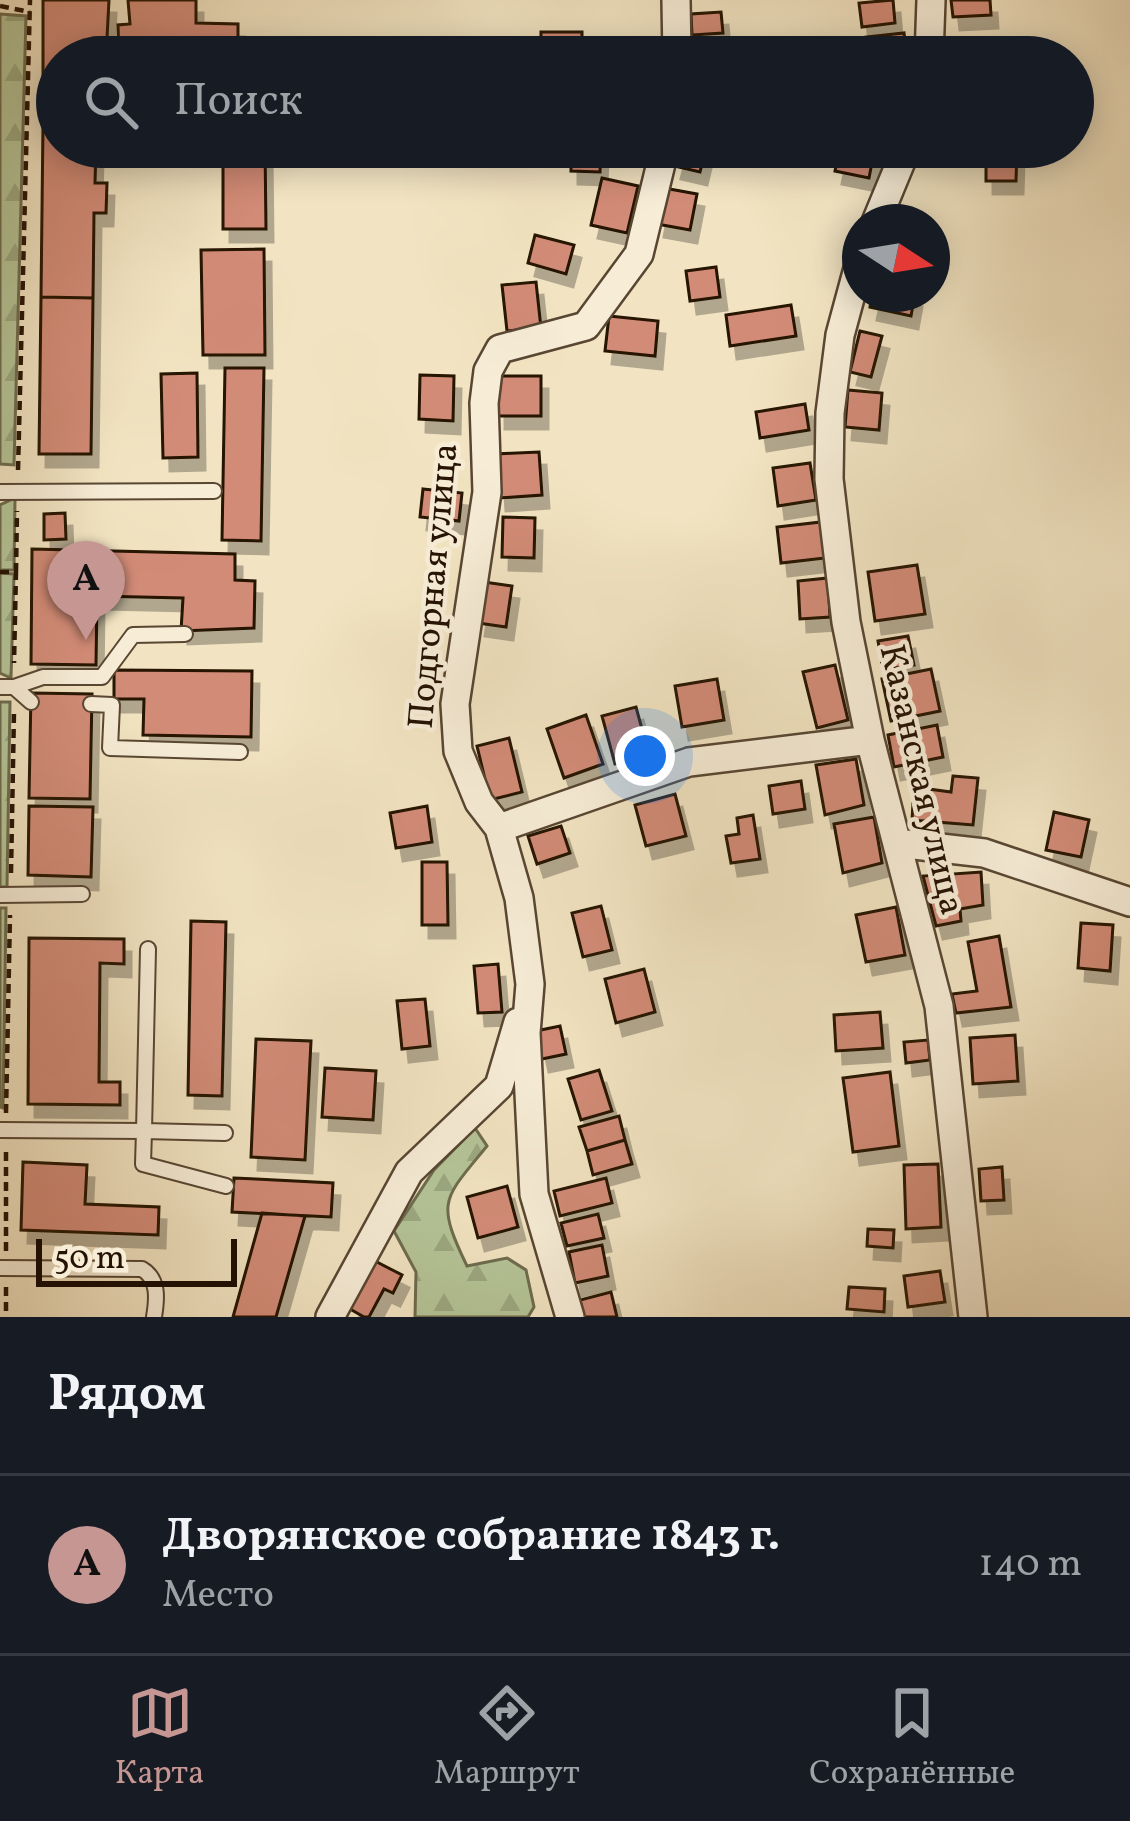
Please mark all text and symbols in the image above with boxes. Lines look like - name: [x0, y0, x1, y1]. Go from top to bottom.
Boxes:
- search box: [36, 36, 1094, 168]
- icon: search: [78, 69, 144, 135]
- text: Поиск: [174, 71, 303, 134]
- north arrow: [842, 204, 950, 312]
- street label: Подгорная улица: [398, 441, 472, 731]
- pin: A: [47, 541, 125, 640]
- street label: Казанская улица: [865, 640, 975, 920]
- your location: [615, 726, 675, 786]
- scale bar: [36, 1233, 237, 1286]
- text: 50 m: [54, 1237, 125, 1283]
- text: Рядом: [48, 1360, 206, 1431]
- text: Дворянское собрание 1843 г.: [162, 1506, 780, 1569]
- text: A: [73, 1538, 101, 1592]
- text: 140 m: [979, 1538, 1082, 1592]
- text: Место: [162, 1569, 274, 1623]
- tab: Карта: [115, 1680, 204, 1798]
- tab: Маршрут: [434, 1680, 580, 1798]
- tab: Сохранённые: [809, 1680, 1015, 1798]

